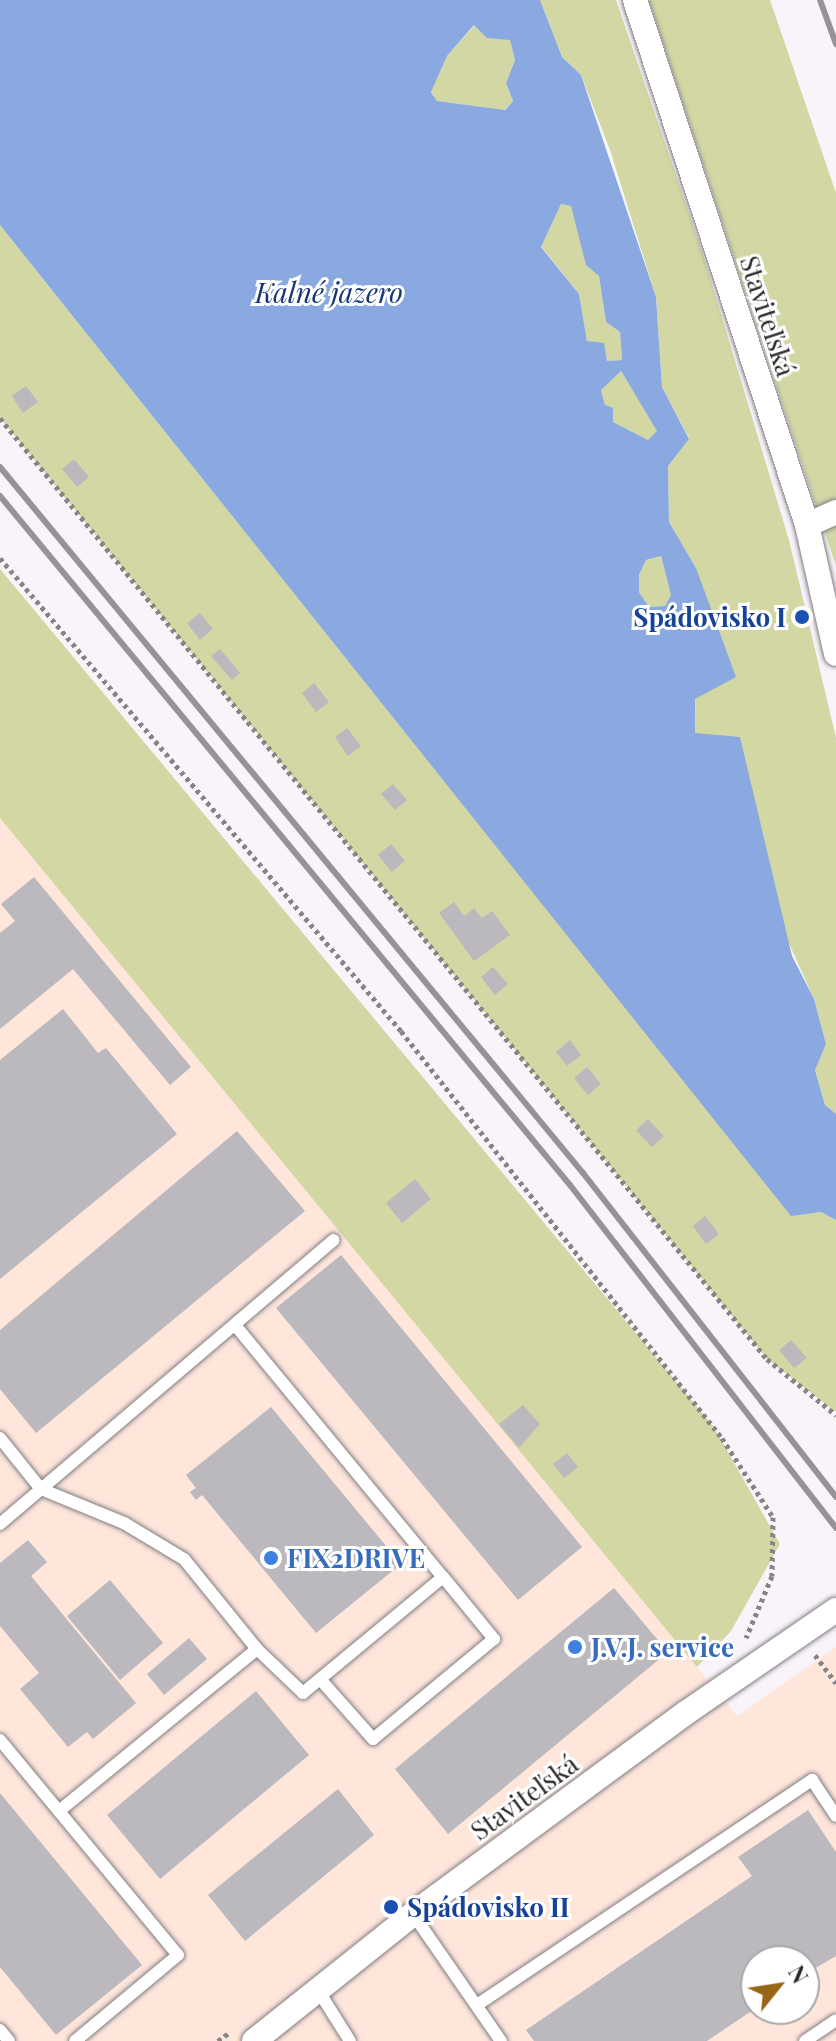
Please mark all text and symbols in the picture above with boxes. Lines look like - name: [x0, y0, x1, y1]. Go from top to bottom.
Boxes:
- street label: Staviteľská: [734, 252, 802, 380]
- water label: Kalné jazero: [255, 275, 403, 309]
- place label: Spádovisko I: [633, 601, 786, 633]
- marker: Spádovisko I: [793, 608, 811, 626]
- place label: FIX2DRIVE: [287, 1542, 425, 1574]
- marker: FIX2DRIVE: [262, 1549, 280, 1567]
- place label: J.V.J. service: [591, 1631, 734, 1663]
- marker: J.V.J. service: [566, 1638, 584, 1656]
- street label: Staviteľská: [464, 1748, 584, 1846]
- place label: Spádovisko II: [407, 1891, 569, 1923]
- marker: Spádovisko II: [382, 1898, 400, 1916]
- north arrow: [740, 1945, 820, 2025]
- text: N: [782, 1960, 816, 1988]

